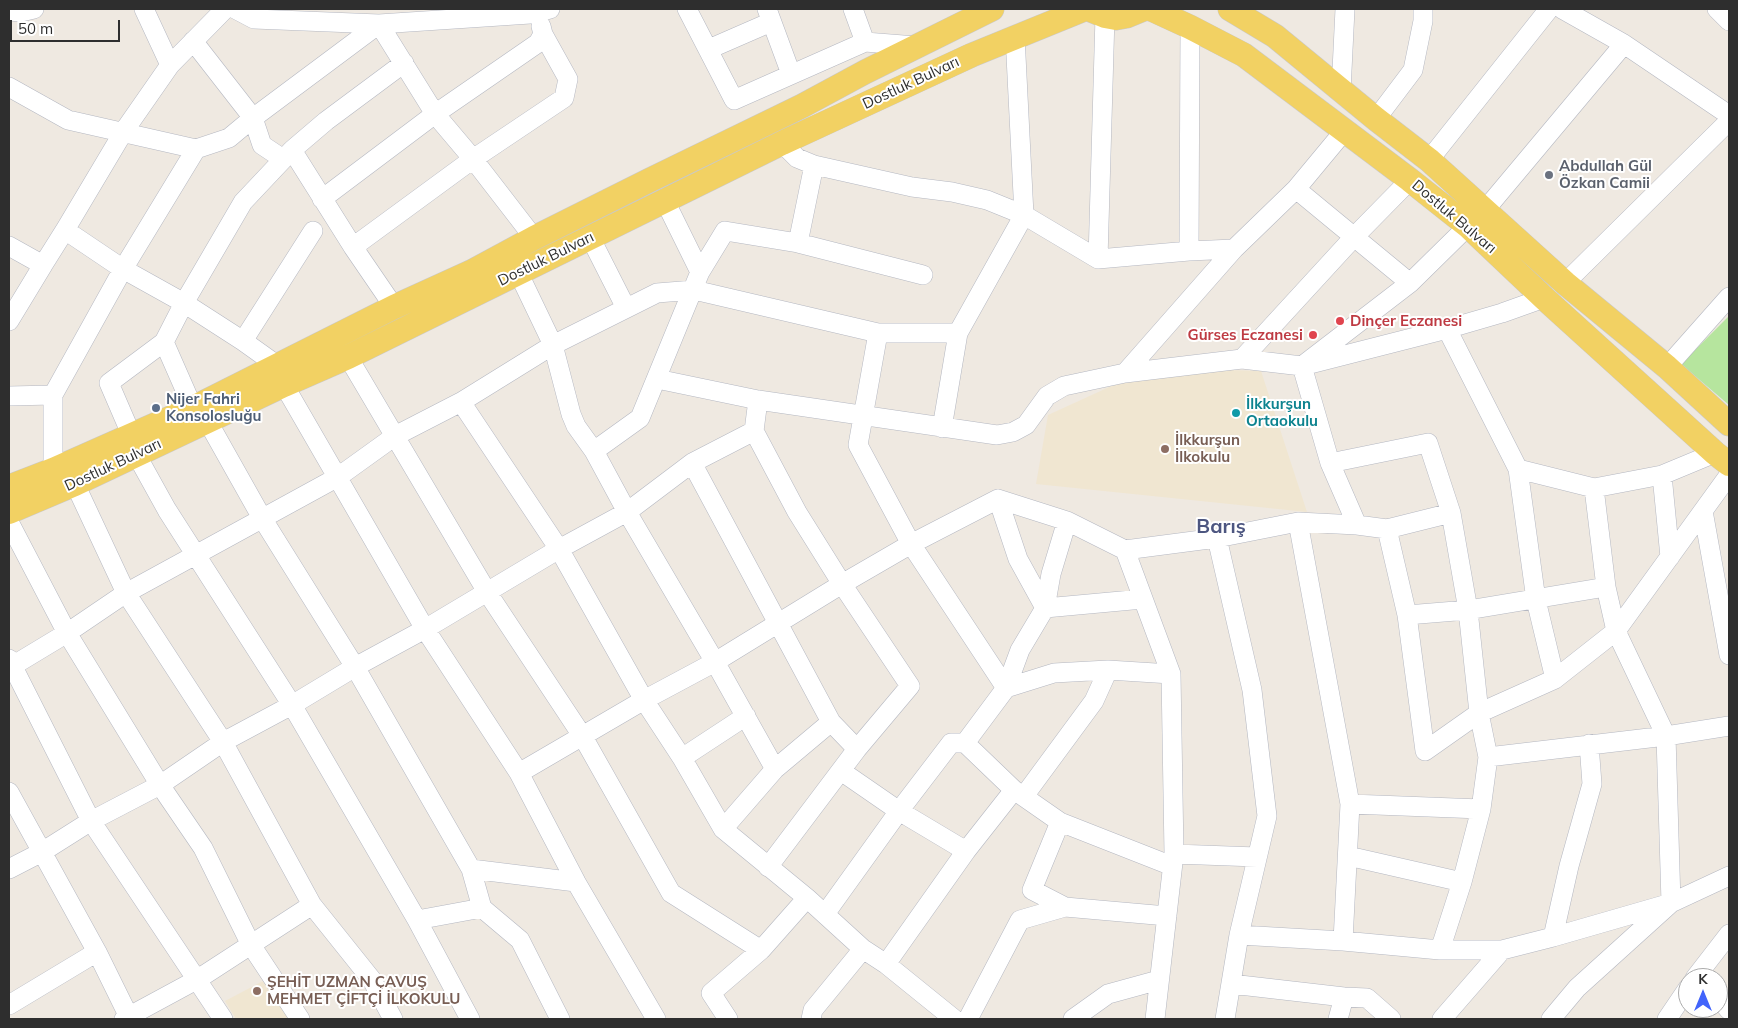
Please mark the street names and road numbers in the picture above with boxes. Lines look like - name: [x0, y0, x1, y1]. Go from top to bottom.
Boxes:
- street label: Dostluk Bulvarı: [860, 53, 962, 113]
- street label: Dostluk Bulvarı: [1408, 177, 1500, 257]
- street label: Dostluk Bulvarı: [495, 228, 597, 290]
- street label: Dostluk Bulvarı: [62, 435, 164, 495]

